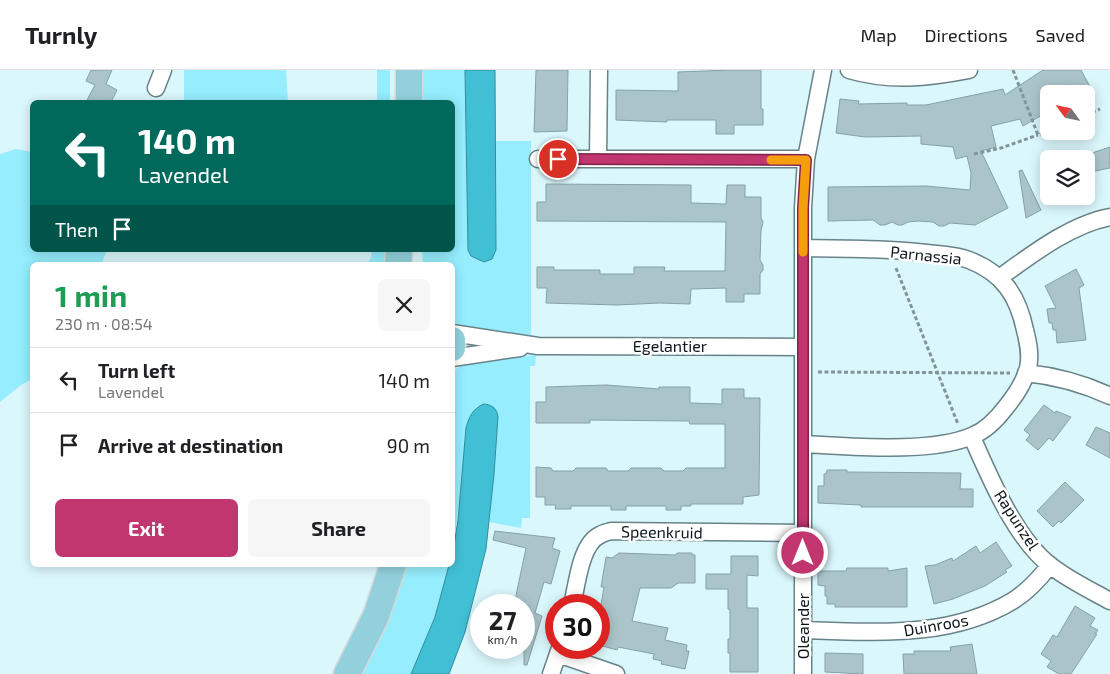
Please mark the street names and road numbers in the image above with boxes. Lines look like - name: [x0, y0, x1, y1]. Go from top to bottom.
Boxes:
- street label: Parnassia: [889, 241, 963, 268]
- street label: Egelantier: [633, 336, 708, 355]
- street label: Rapunzel: [991, 486, 1044, 554]
- street label: Speenkruid: [621, 521, 703, 542]
- street label: Oleander: [793, 592, 812, 659]
- street label: Duinroos: [902, 609, 970, 640]

